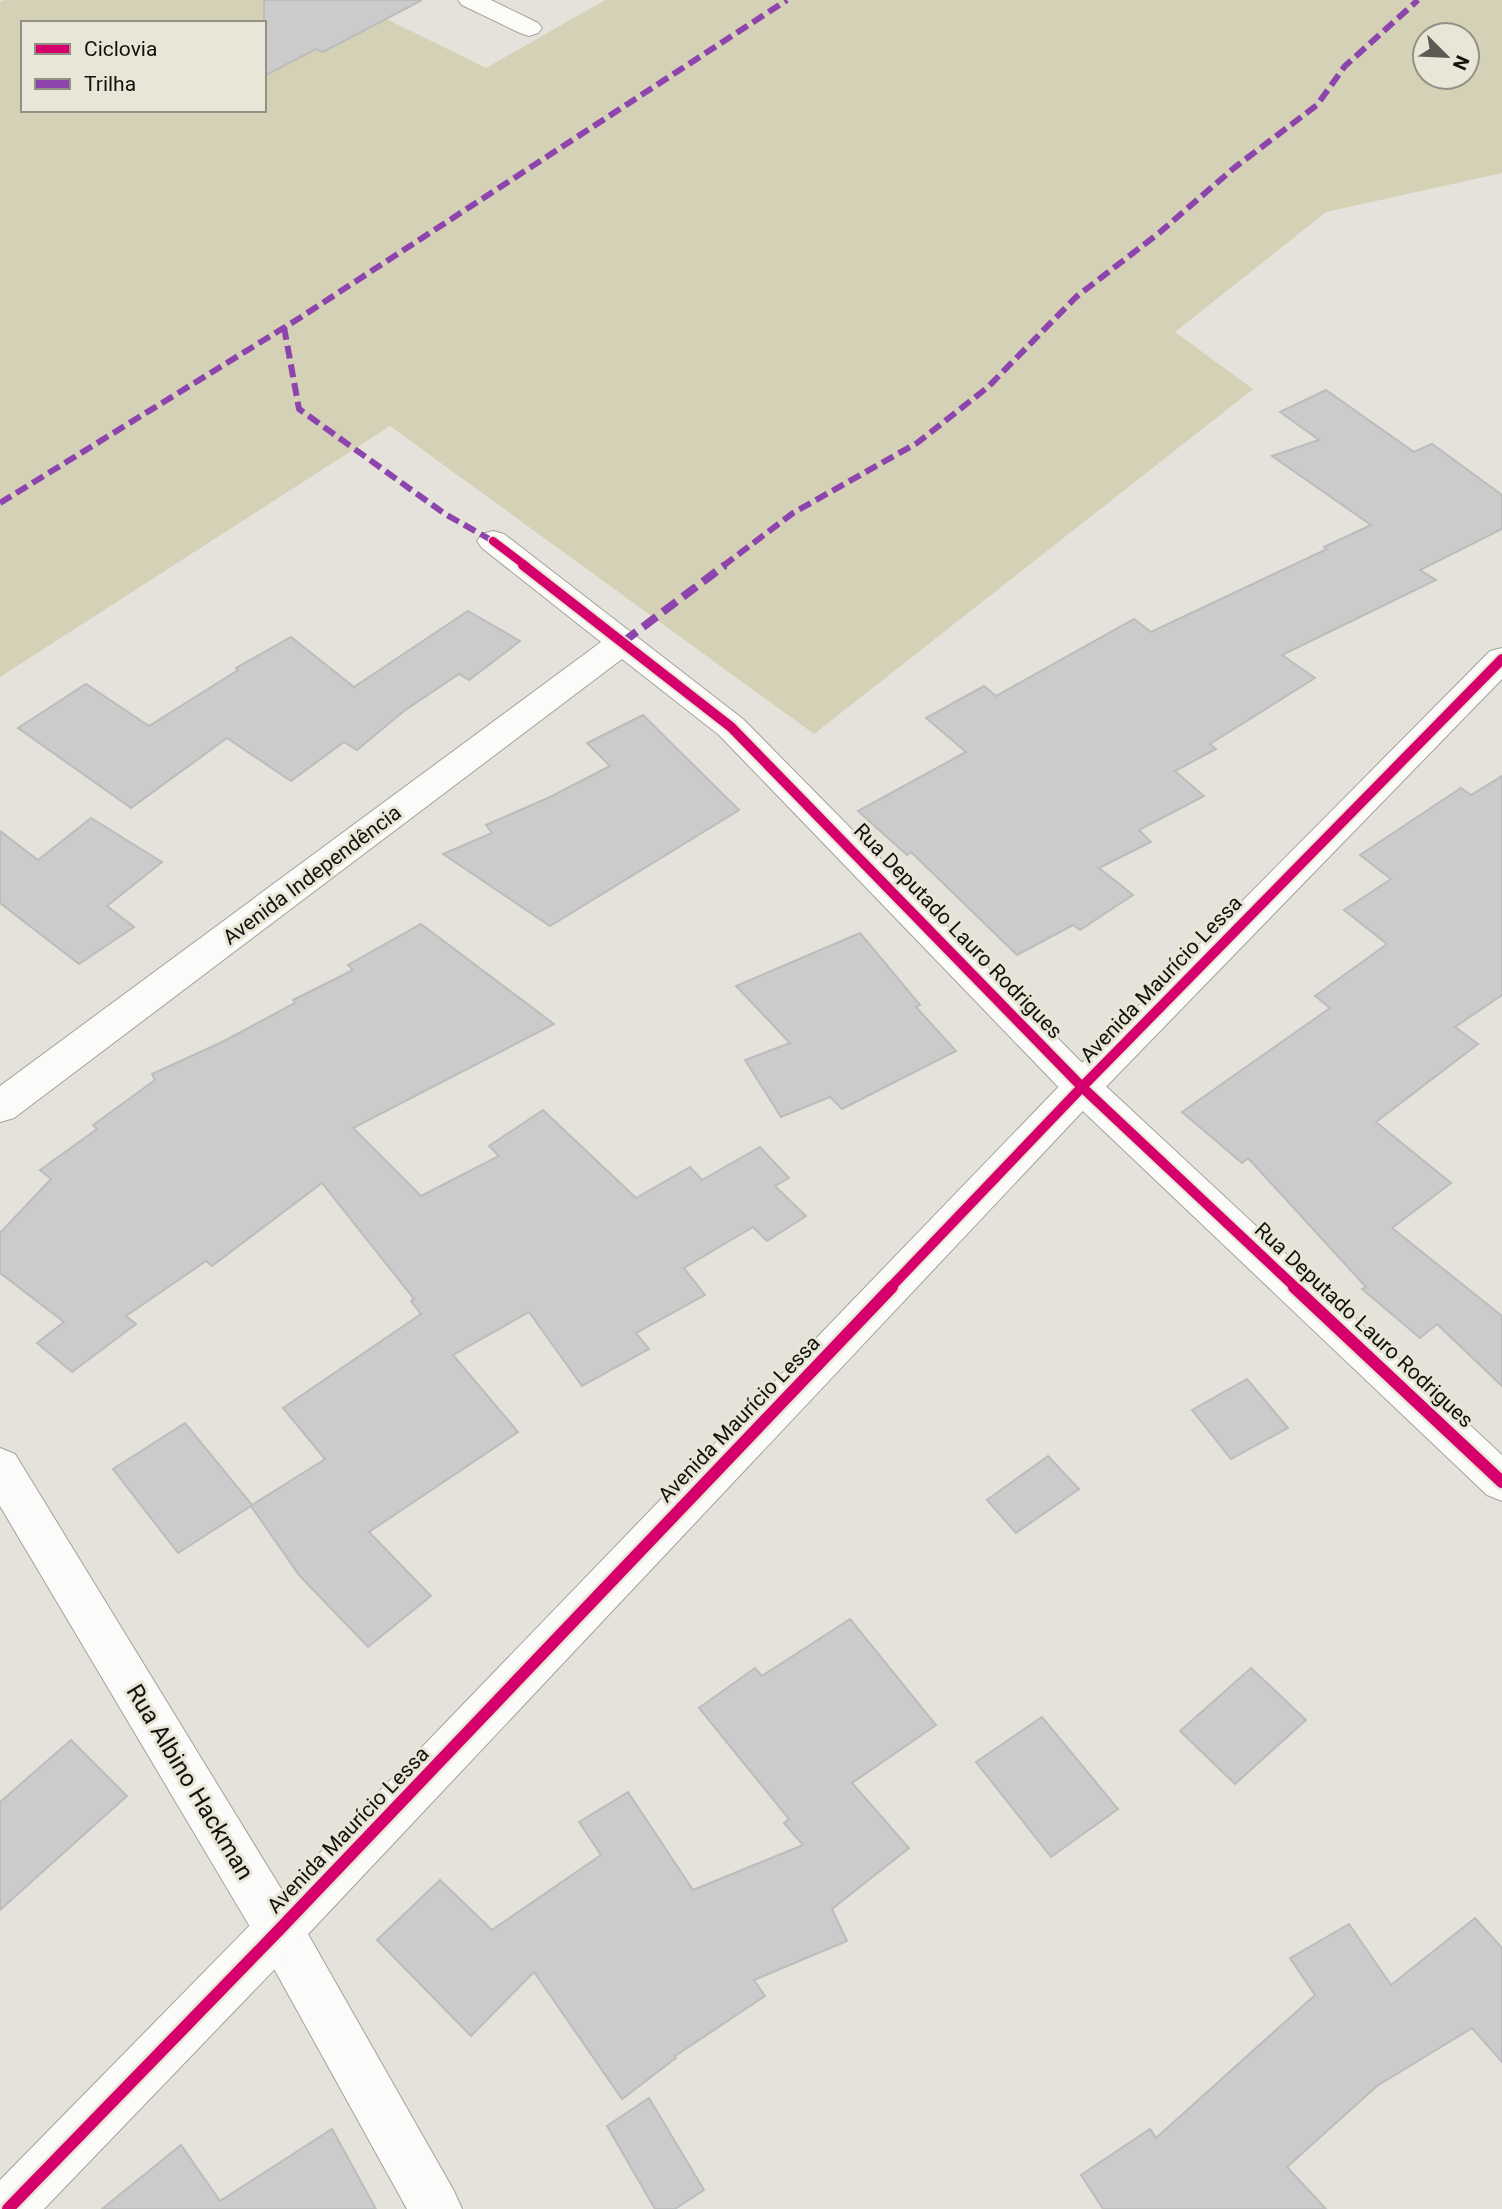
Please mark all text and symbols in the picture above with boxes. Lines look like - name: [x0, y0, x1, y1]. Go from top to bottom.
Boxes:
- legend: [21, 21, 266, 112]
- north arrow: [1411, 21, 1481, 91]
- text: Ciclovia: [84, 37, 157, 61]
- text: N: [1448, 52, 1474, 74]
- text: Trilha: [84, 72, 136, 96]
- street label: Avenida Independência: [218, 800, 406, 950]
- street label: Rua Deputado Lauro Rodrigues: [849, 819, 1067, 1043]
- street label: Avenida Maurício Lessa: [1075, 891, 1247, 1067]
- street label: Rua Deputado Lauro Rodrigues: [1250, 1218, 1478, 1432]
- street label: Avenida Maurício Lessa: [653, 1331, 825, 1507]
- street label: Rua Albino Hackman: [121, 1679, 259, 1885]
- street label: Avenida Maurício Lessa: [262, 1742, 434, 1918]

